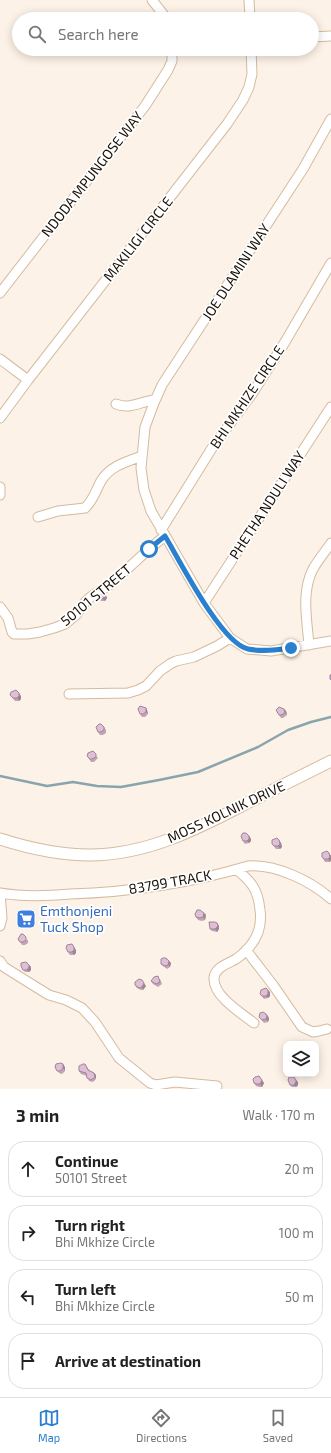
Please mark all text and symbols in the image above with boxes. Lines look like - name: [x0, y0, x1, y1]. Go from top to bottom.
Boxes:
- search box: [12, 12, 319, 56]
- icon: search: [26, 23, 48, 45]
- text: Search here: [58, 25, 139, 43]
- street label: NDODA MPUNGOSE WAY: [37, 108, 146, 240]
- street label: MAKILIGI CIRCLE: [99, 193, 176, 284]
- street label: JOE DLAMINI WAY: [198, 220, 273, 323]
- street label: BHI MKHIZE CIRCLE: [206, 342, 287, 451]
- street label: PHETHA NDULI WAY: [225, 447, 308, 562]
- route start: [140, 540, 158, 558]
- street label: 50101 STREET: [57, 560, 135, 629]
- route end: [282, 639, 300, 657]
- street label: MOSS KOLNIK DRIVE: [164, 777, 287, 846]
- street label: 83799 TRACK: [127, 866, 213, 897]
- place label: Emthonjeni Tuck Shop: [40, 902, 112, 935]
- supermarket icon: Emthonjeni Tuck Shop: [15, 908, 37, 930]
- map controls: [283, 1041, 319, 1077]
- button: layers: [283, 1041, 319, 1077]
- text: 3 min: [16, 1105, 59, 1125]
- text: Walk · 170 m: [243, 1107, 315, 1123]
- text: Continue: [55, 1152, 118, 1170]
- icon: ahead: [17, 1158, 39, 1180]
- text: 20 m: [285, 1161, 314, 1177]
- text: 50101 Street: [55, 1170, 127, 1186]
- text: Turn right: [55, 1216, 125, 1234]
- icon: right: [17, 1222, 39, 1244]
- text: 100 m: [279, 1225, 314, 1241]
- text: Bhi Mkhize Circle: [55, 1234, 155, 1250]
- text: Turn left: [55, 1280, 116, 1298]
- icon: left: [17, 1286, 39, 1308]
- text: 50 m: [285, 1289, 314, 1305]
- text: Bhi Mkhize Circle: [55, 1298, 155, 1314]
- icon: arrive: [17, 1350, 39, 1372]
- text: Arrive at destination: [55, 1352, 201, 1370]
- tab: Map: [38, 1407, 60, 1444]
- tab: Directions: [136, 1407, 187, 1444]
- tab: Saved: [263, 1407, 293, 1444]

